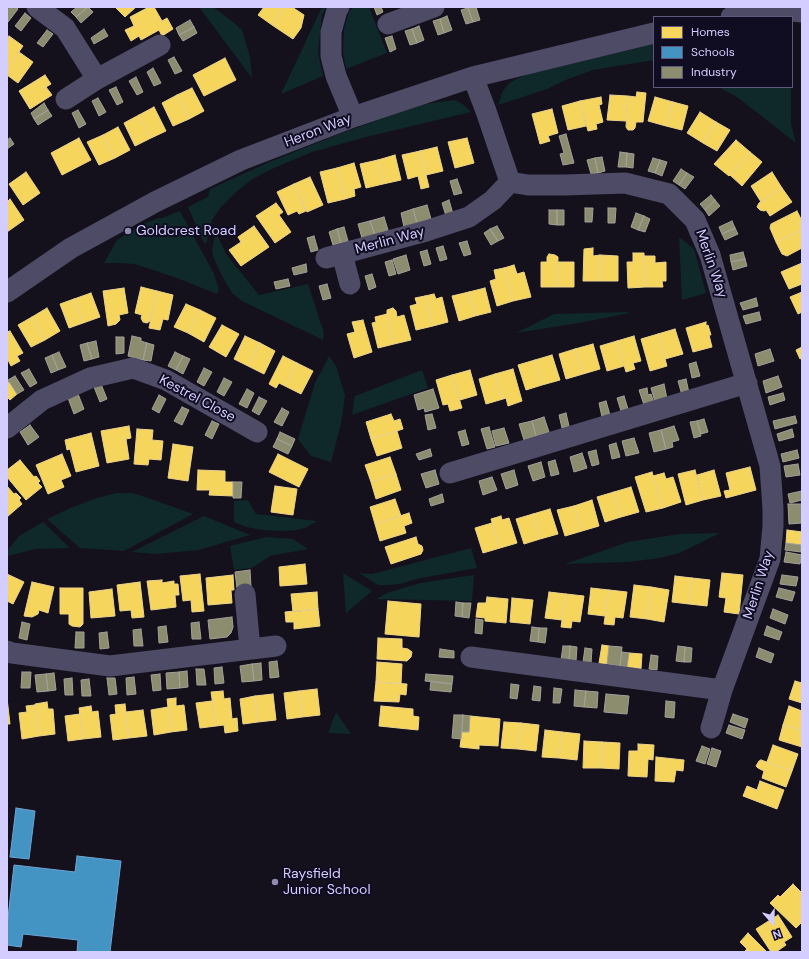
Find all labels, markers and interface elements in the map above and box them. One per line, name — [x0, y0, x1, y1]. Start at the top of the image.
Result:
legend — [653, 16, 793, 88]
text: Homes — [691, 24, 730, 40]
text: Schools — [691, 44, 735, 60]
text: Industry — [691, 64, 737, 80]
street label: Heron Way — [282, 111, 354, 151]
place label: Goldcrest Road — [136, 223, 236, 239]
street label: Merlin Way — [353, 224, 427, 258]
marker: Goldcrest Road — [123, 226, 133, 236]
street label: Merlin Way — [691, 228, 731, 300]
street label: Kestrel Close — [156, 372, 238, 426]
street label: Merlin Way — [740, 549, 778, 621]
place label: Raysfield Junior School — [283, 866, 371, 898]
marker: Raysfield Junior School — [270, 877, 280, 887]
north arrow — [753, 903, 793, 943]
text: N — [771, 926, 783, 942]

